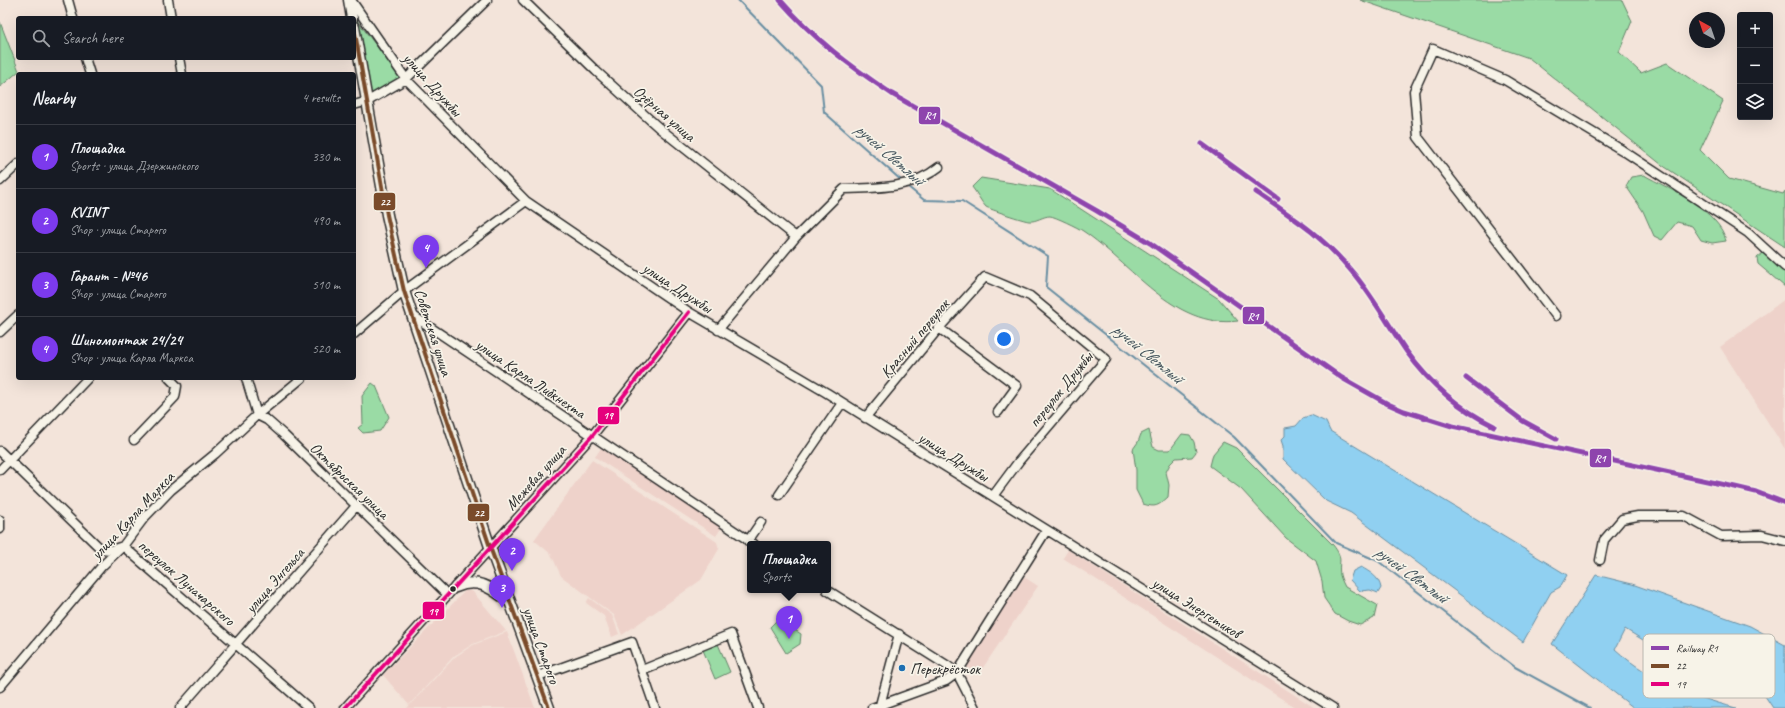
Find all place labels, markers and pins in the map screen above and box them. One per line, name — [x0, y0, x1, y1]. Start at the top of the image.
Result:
pin: 4 — [413, 235, 439, 268]
pin: 2 — [499, 538, 525, 571]
pin: 3 — [489, 575, 515, 608]
unlabelled marker — [448, 584, 458, 594]
pin: 1 — [776, 606, 802, 639]
place label: Перекрёсток — [910, 659, 981, 679]
marker: Перекрёсток — [897, 663, 907, 673]

